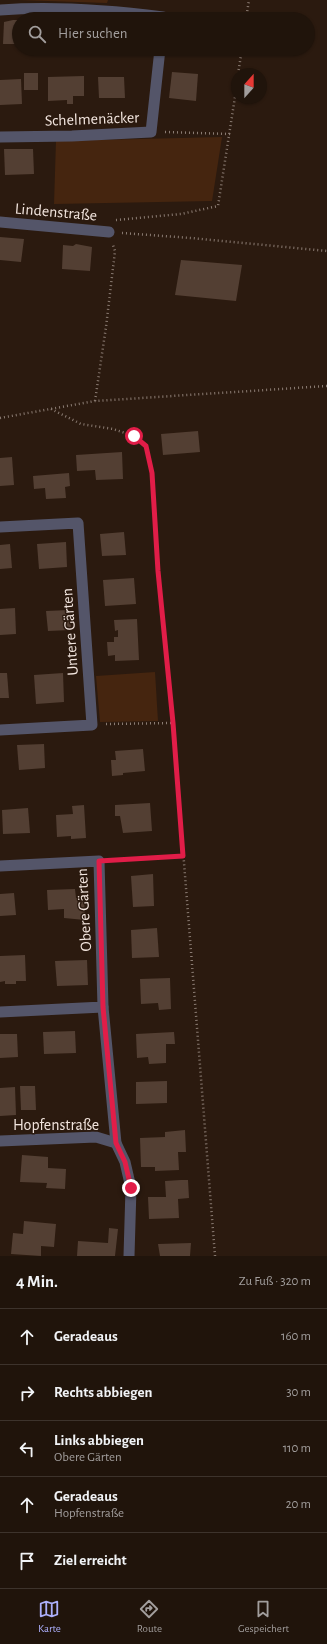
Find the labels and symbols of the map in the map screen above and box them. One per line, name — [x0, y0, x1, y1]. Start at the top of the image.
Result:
north arrow — [231, 68, 267, 104]
street label: Schelmenäcker — [44, 109, 140, 129]
street label: Lindenstraße — [14, 200, 98, 224]
route start — [125, 427, 143, 445]
street label: Untere Gärten — [59, 588, 81, 676]
street label: Obere Gärten — [74, 868, 94, 952]
street label: Hopfenstraße — [13, 1117, 99, 1133]
route end — [122, 1179, 140, 1197]

